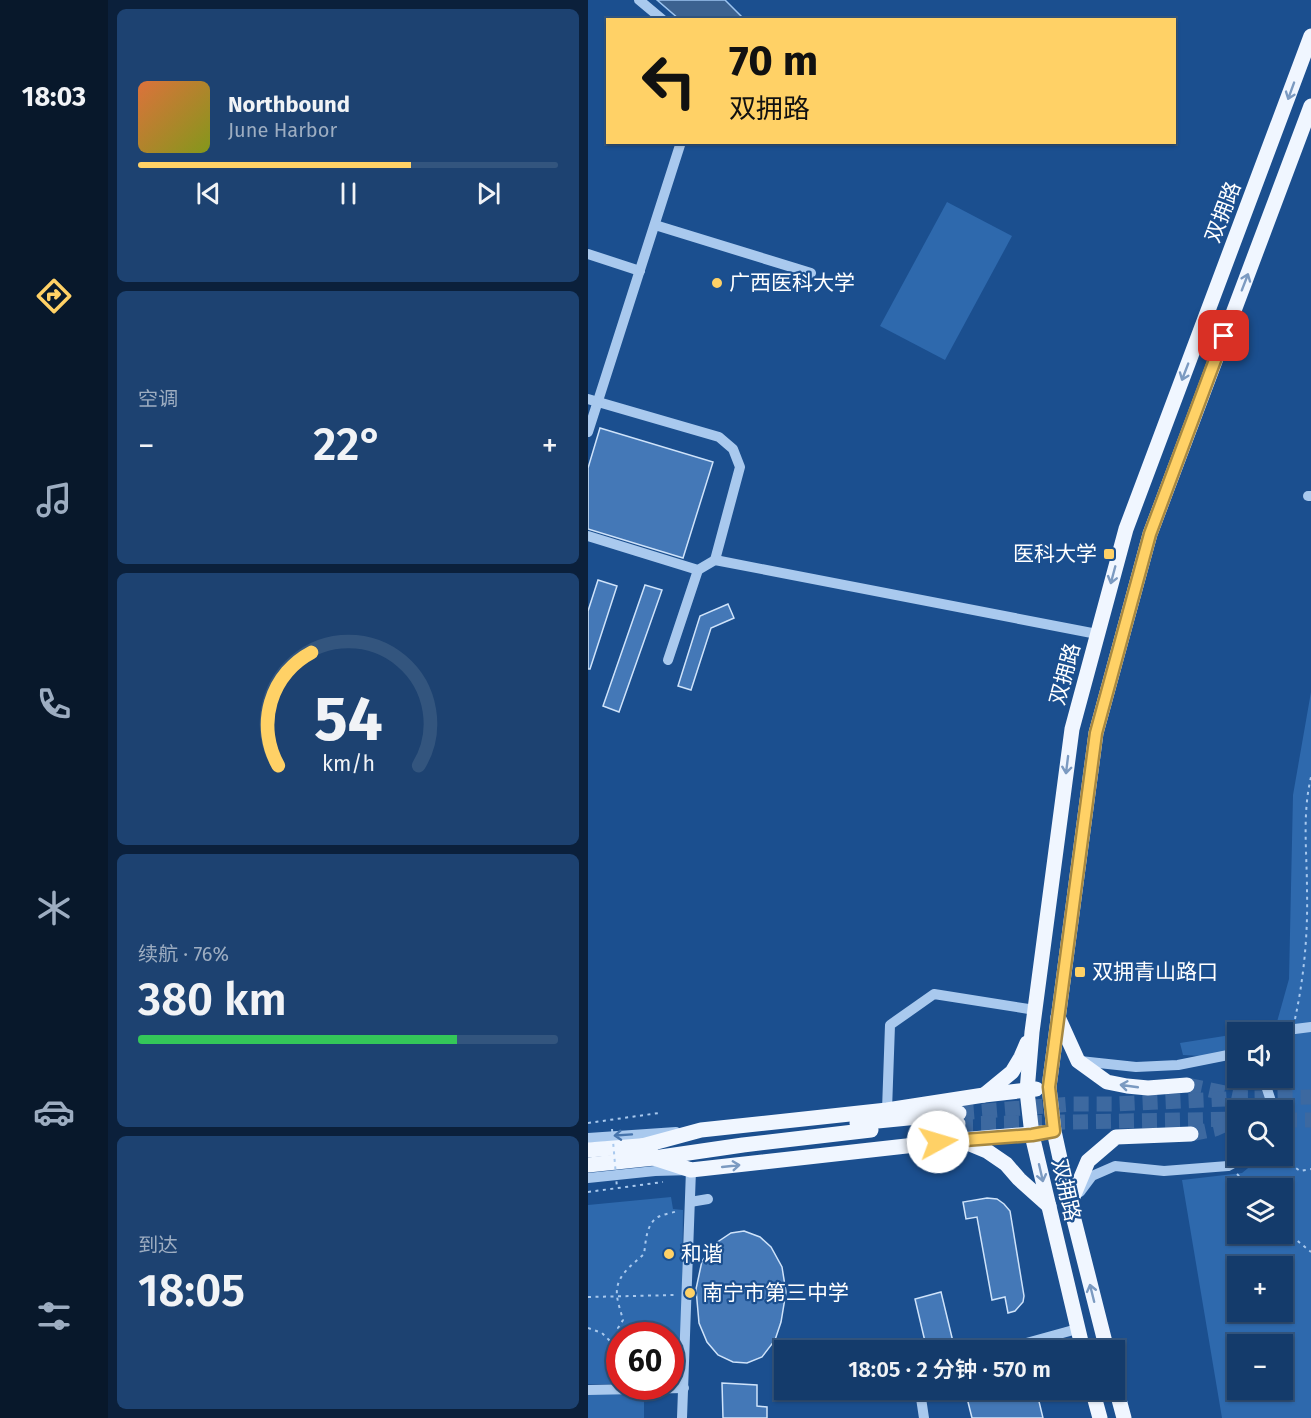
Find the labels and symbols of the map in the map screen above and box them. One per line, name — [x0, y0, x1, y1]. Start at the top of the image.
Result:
one-way arrow — [1284, 81, 1295, 100]
street label: 双拥路 — [1200, 178, 1246, 246]
place label: 广西医科大学 — [729, 270, 855, 296]
one-way arrow — [1240, 273, 1251, 291]
marker: 广西医科大学 — [710, 276, 724, 290]
pin — [1198, 310, 1249, 361]
one-way arrow — [1179, 362, 1190, 381]
place label: 医科大学 — [1013, 541, 1097, 567]
marker: 医科大学 — [1102, 547, 1116, 561]
one-way arrow — [1107, 566, 1118, 585]
street label: 双拥路 — [1044, 640, 1086, 708]
one-way arrow — [1062, 754, 1073, 774]
place label: 双拥青山路口 — [1092, 959, 1218, 985]
marker: 双拥青山路口 — [1073, 965, 1087, 979]
one-way arrow — [1119, 1080, 1139, 1091]
position arrow — [906, 1110, 970, 1174]
one-way arrow — [614, 1130, 634, 1141]
street label: 双拥路 — [1046, 1156, 1086, 1224]
one-way arrow — [721, 1160, 741, 1171]
one-way arrow — [1036, 1163, 1047, 1182]
place label: 和谐 — [681, 1241, 723, 1267]
marker: 和谐 — [662, 1247, 676, 1261]
place label: 南宁市第三中学 — [702, 1280, 849, 1306]
one-way arrow — [1086, 1284, 1098, 1303]
marker: 南宁市第三中学 — [683, 1286, 697, 1300]
speed limit sign: 60 — [606, 1322, 684, 1400]

